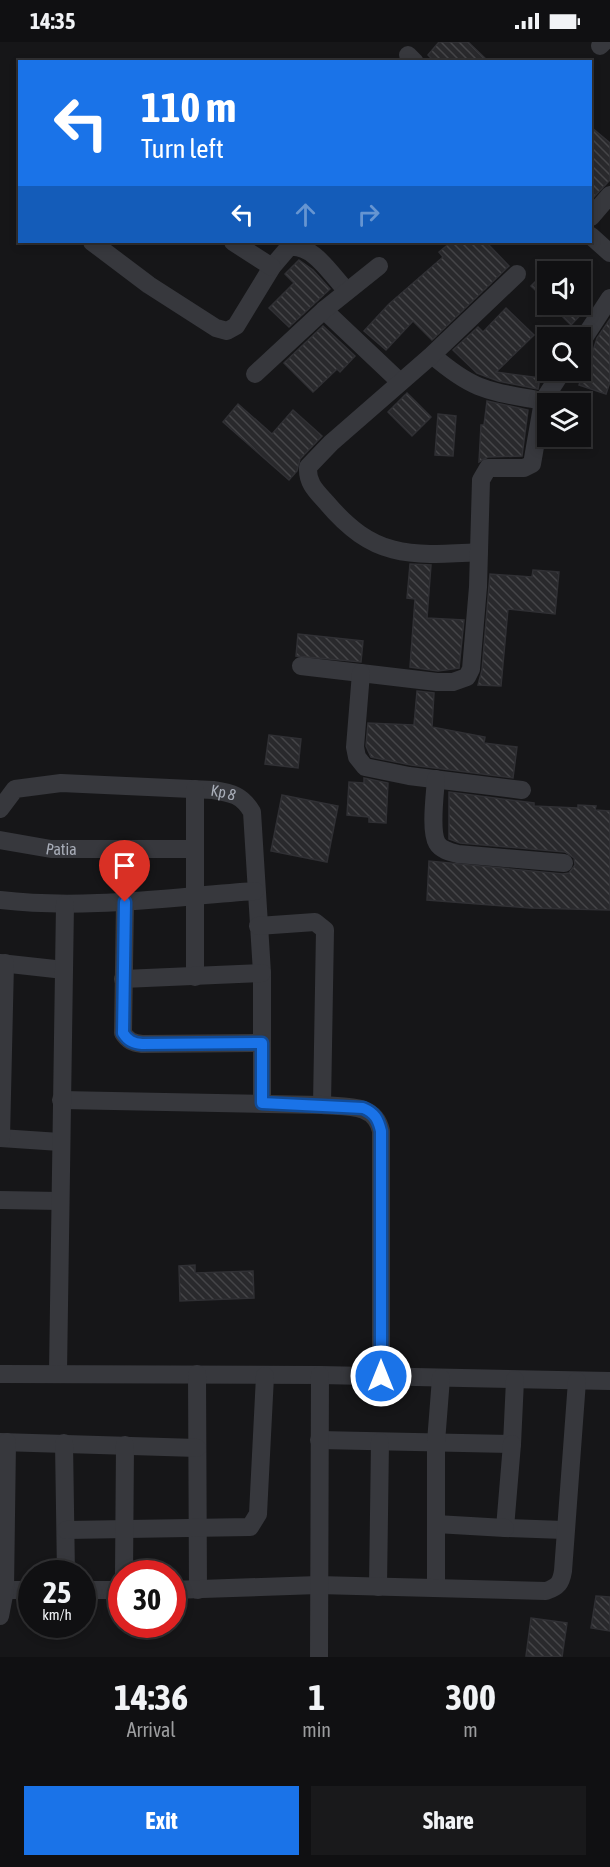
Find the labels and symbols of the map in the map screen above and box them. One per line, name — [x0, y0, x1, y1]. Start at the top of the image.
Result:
street label: Kp 8 — [210, 781, 239, 804]
street label: Patia — [44, 839, 77, 858]
pin — [99, 840, 150, 902]
position arrow — [349, 1344, 413, 1408]
speed limit sign: 30 — [108, 1560, 186, 1638]

